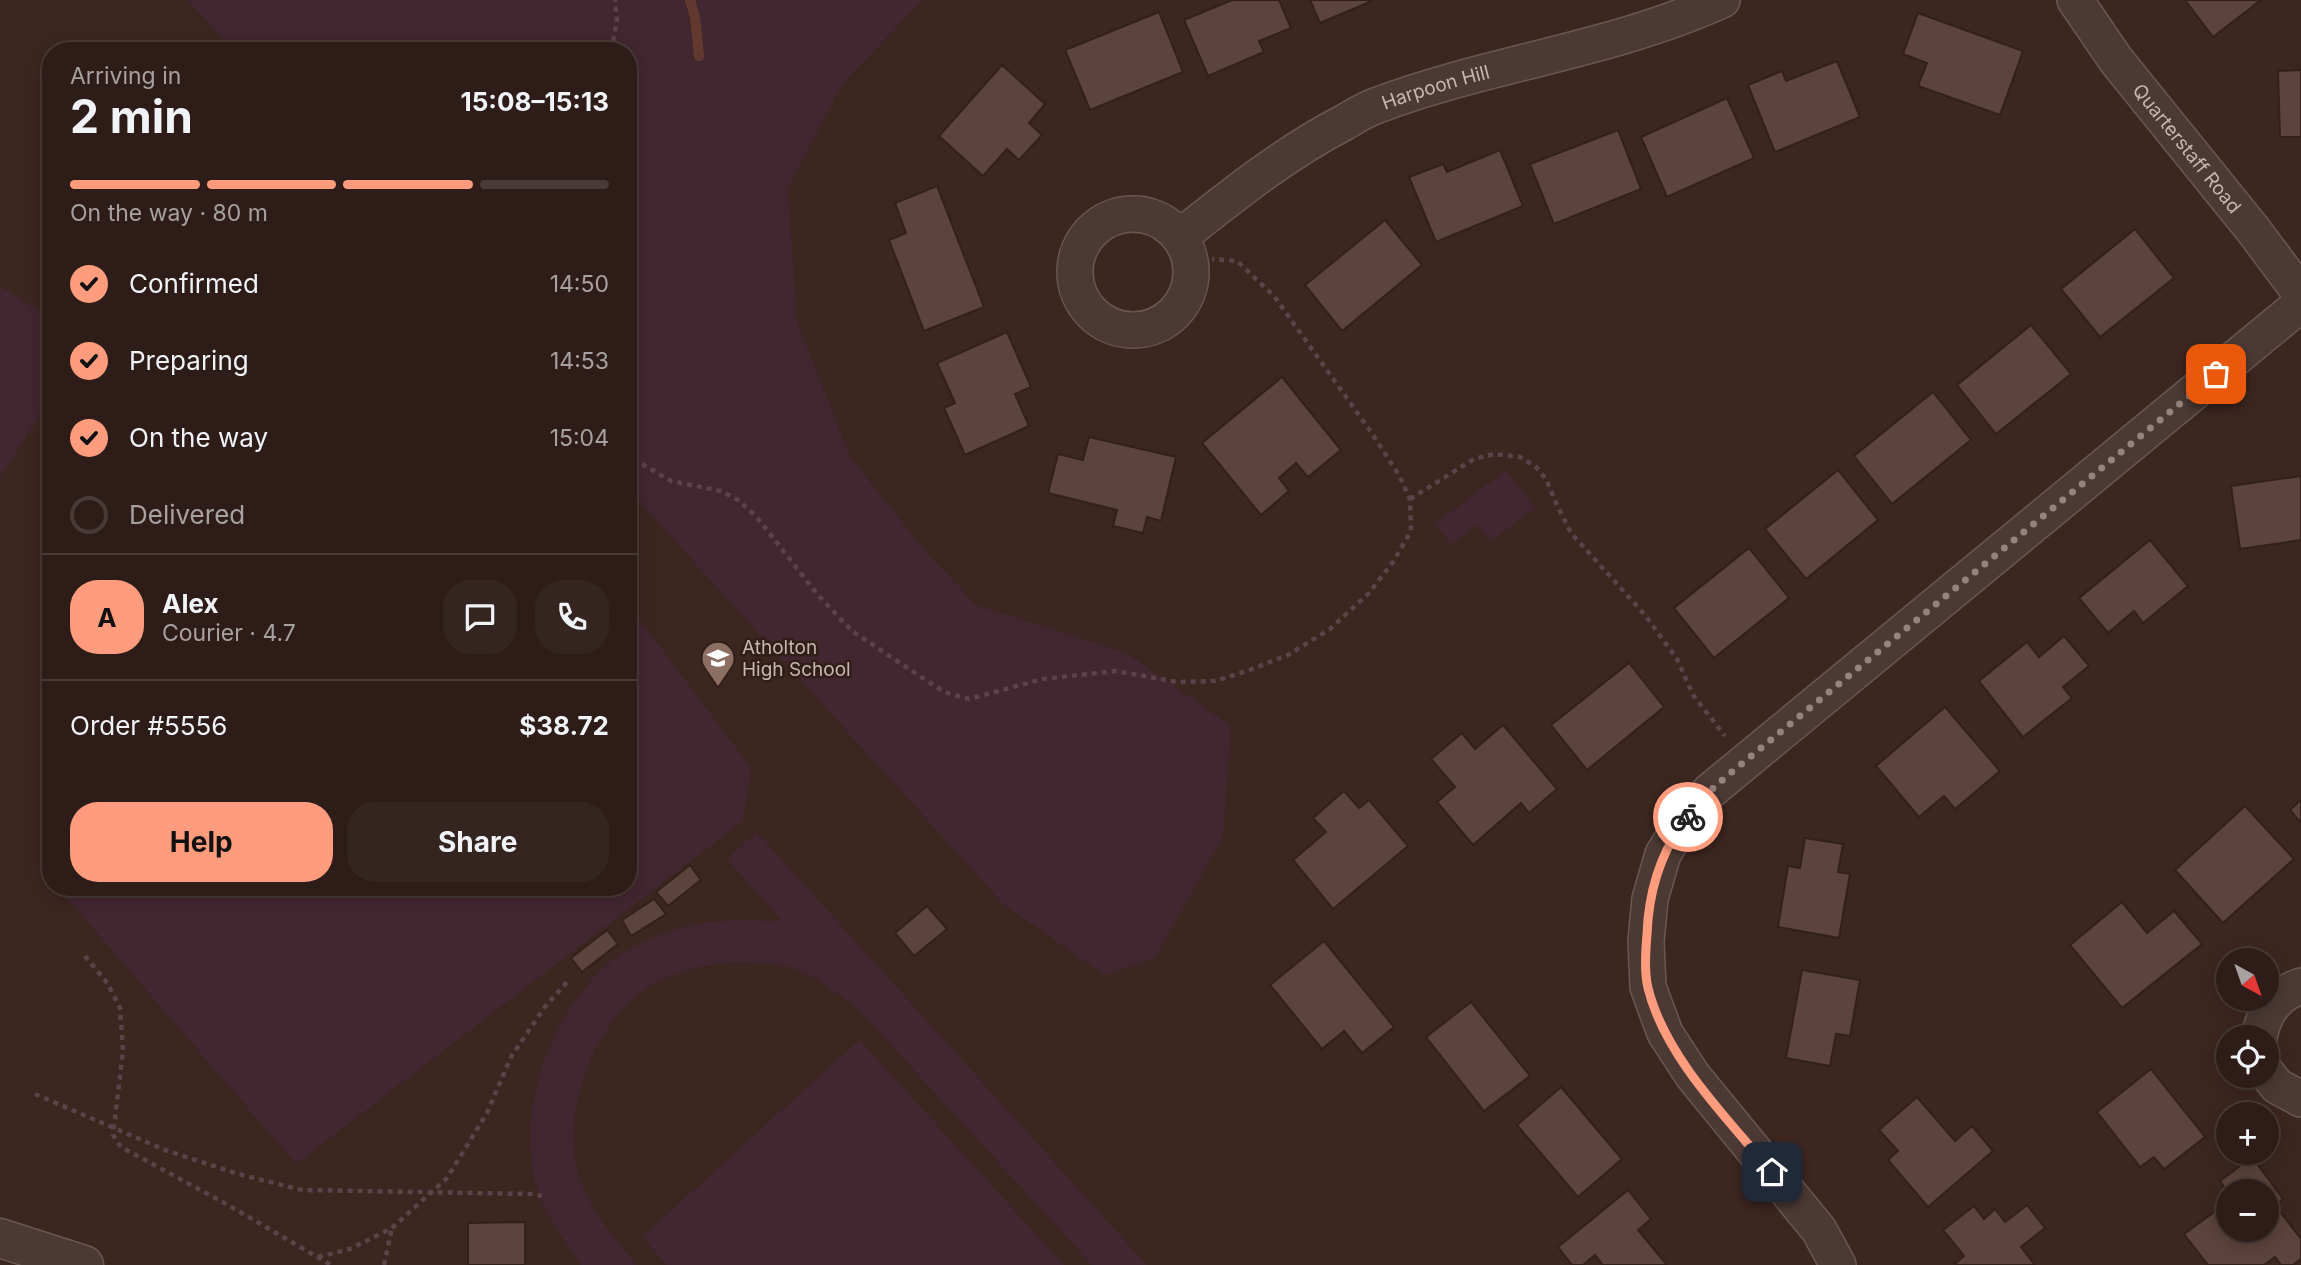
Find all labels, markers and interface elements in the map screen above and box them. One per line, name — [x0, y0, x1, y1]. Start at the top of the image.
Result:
street label: Harpoon Hill — [1379, 60, 1492, 114]
text: Arriving in — [70, 62, 181, 90]
street label: Quarterstaff Road — [2128, 79, 2246, 218]
text: 15:08–15:13 — [461, 86, 609, 117]
text: 2 min — [70, 88, 193, 144]
text: On the way · 80 m — [70, 199, 268, 227]
icon: check — [70, 265, 108, 303]
text: Confirmed — [129, 268, 259, 299]
text: 14:50 — [550, 270, 609, 298]
icon: check — [70, 342, 108, 380]
pin — [2186, 344, 2246, 404]
text: Preparing — [129, 345, 249, 376]
text: 14:53 — [550, 347, 609, 375]
icon: bag — [2197, 355, 2235, 393]
icon: check — [70, 419, 108, 457]
text: On the way — [129, 422, 268, 453]
text: 15:04 — [550, 424, 609, 452]
text: Delivered — [129, 499, 245, 530]
button: chat — [443, 580, 517, 654]
button: phone — [535, 580, 609, 654]
text: Alex — [162, 588, 219, 619]
text: A — [97, 602, 117, 633]
text: Courier · 4.7 — [162, 619, 296, 647]
place label: Atholton High School — [742, 636, 851, 681]
school or university icon: Atholton High School — [699, 639, 737, 688]
text: Order #5556 — [70, 710, 227, 741]
text: $38.72 — [519, 710, 609, 741]
courier — [1653, 782, 1723, 852]
icon: bike — [1669, 798, 1707, 836]
button: Help — [70, 802, 333, 882]
button: Share — [347, 802, 609, 882]
north arrow — [2216, 948, 2278, 1012]
map controls — [2216, 948, 2279, 1242]
button: locate — [2216, 1025, 2279, 1088]
button: + — [2216, 1102, 2279, 1165]
pin — [1742, 1142, 1802, 1202]
icon: home — [1753, 1153, 1791, 1191]
button: − — [2216, 1179, 2279, 1242]

